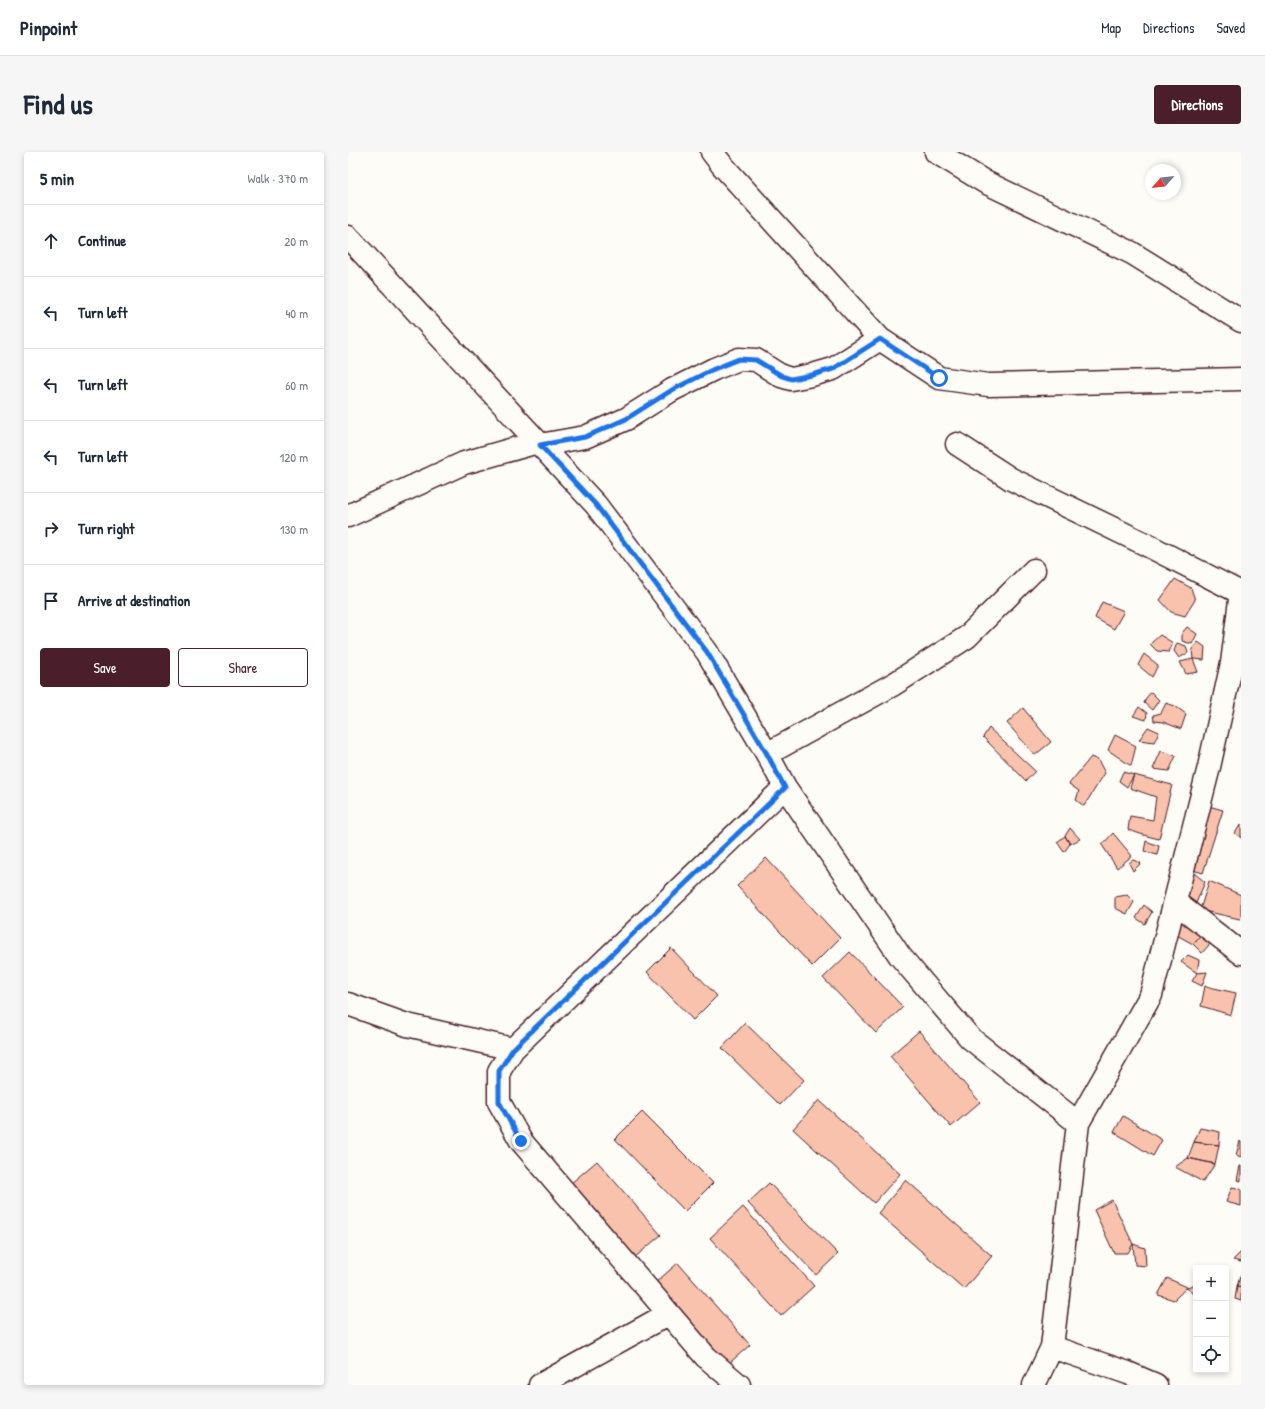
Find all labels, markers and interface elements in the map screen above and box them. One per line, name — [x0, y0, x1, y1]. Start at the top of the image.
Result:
text: Pinpoint — [20, 15, 77, 41]
text: Map — [1101, 18, 1121, 37]
text: Directions — [1143, 18, 1194, 37]
text: Saved — [1216, 18, 1245, 37]
text: Find us — [24, 85, 93, 123]
button: Directions — [1154, 85, 1241, 124]
north arrow — [1145, 164, 1181, 200]
text: 5 min — [40, 167, 74, 190]
text: Walk · 370 m — [248, 169, 308, 187]
icon: ahead — [40, 230, 62, 252]
text: Continue — [78, 230, 126, 251]
text: 20 m — [284, 232, 308, 250]
icon: left — [40, 302, 62, 324]
text: Turn left — [78, 302, 128, 323]
text: 40 m — [285, 304, 308, 322]
route start — [930, 369, 948, 387]
icon: left — [40, 374, 62, 396]
text: Turn left — [78, 374, 128, 395]
text: 60 m — [285, 376, 308, 394]
icon: left — [40, 446, 62, 468]
text: Turn left — [78, 446, 128, 467]
text: 120 m — [280, 448, 308, 466]
icon: right — [40, 518, 62, 540]
text: Turn right — [78, 518, 134, 539]
text: 130 m — [280, 520, 308, 538]
icon: arrive — [40, 590, 62, 612]
text: Arrive at destination — [78, 590, 190, 611]
button: Save — [40, 648, 170, 687]
button: Share — [178, 648, 308, 687]
route end — [512, 1132, 530, 1150]
map controls — [1193, 1265, 1229, 1373]
button: + — [1193, 1265, 1229, 1301]
button: − — [1193, 1301, 1229, 1337]
button: locate — [1193, 1337, 1229, 1373]

